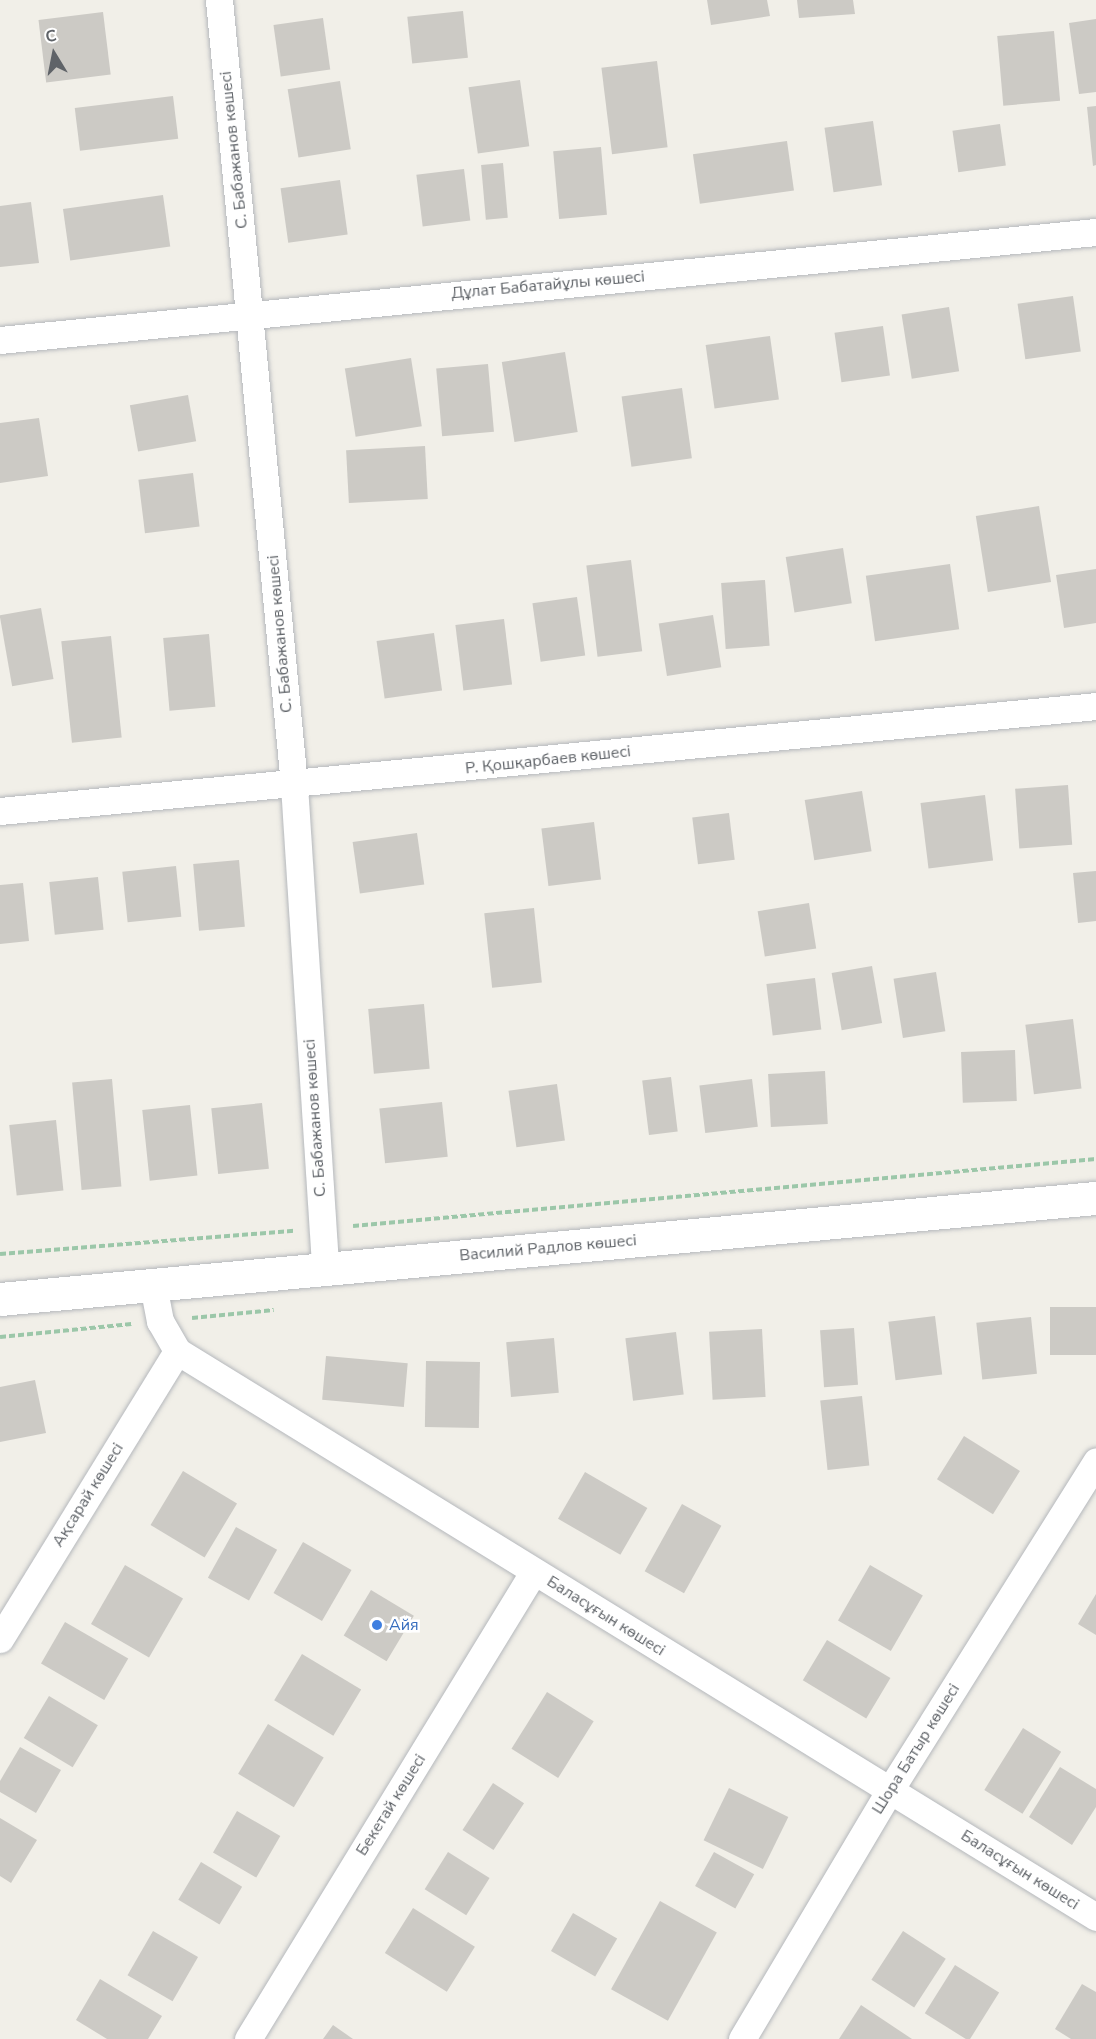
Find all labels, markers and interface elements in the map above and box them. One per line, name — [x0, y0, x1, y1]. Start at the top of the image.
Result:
north arrow — [24, 24, 84, 84]
text: С — [44, 24, 58, 48]
street label: С. Бабажанов көшесі — [216, 70, 252, 230]
street label: Дұлат Бабатайұлы көшесі — [451, 267, 645, 303]
street label: С. Бабажанов көшесі — [264, 554, 296, 714]
street label: Р. Қошқарбаев көшесі — [464, 742, 632, 778]
street label: С. Бабажанов көшесі — [300, 1038, 330, 1198]
street label: Василий Радлов көшесі — [459, 1231, 637, 1265]
street label: Ақсарай көшесі — [48, 1440, 128, 1550]
street label: Баласұғын көшесі — [543, 1572, 669, 1660]
place label: Айя — [389, 1615, 419, 1635]
marker: Айя — [370, 1618, 384, 1632]
street label: Шора Батыр көшесі — [868, 1680, 964, 1818]
street label: Бекетай көшесі — [352, 1751, 430, 1859]
street label: Баласұғын көшесі — [957, 1826, 1083, 1914]

